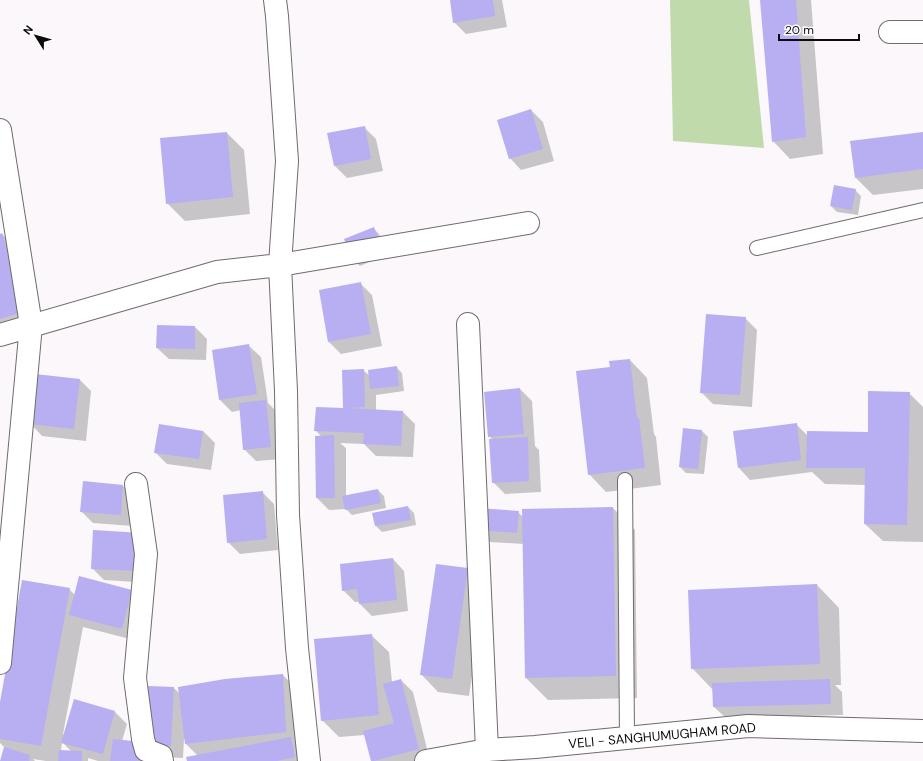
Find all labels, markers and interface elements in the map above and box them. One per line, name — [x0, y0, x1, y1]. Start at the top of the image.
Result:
north arrow — [16, 16, 56, 56]
scale bar — [779, 16, 859, 42]
text: 20 m — [785, 22, 814, 38]
text: N — [20, 23, 36, 37]
street label: VELI - SANGHUMUGHAM ROAD — [568, 719, 757, 752]

